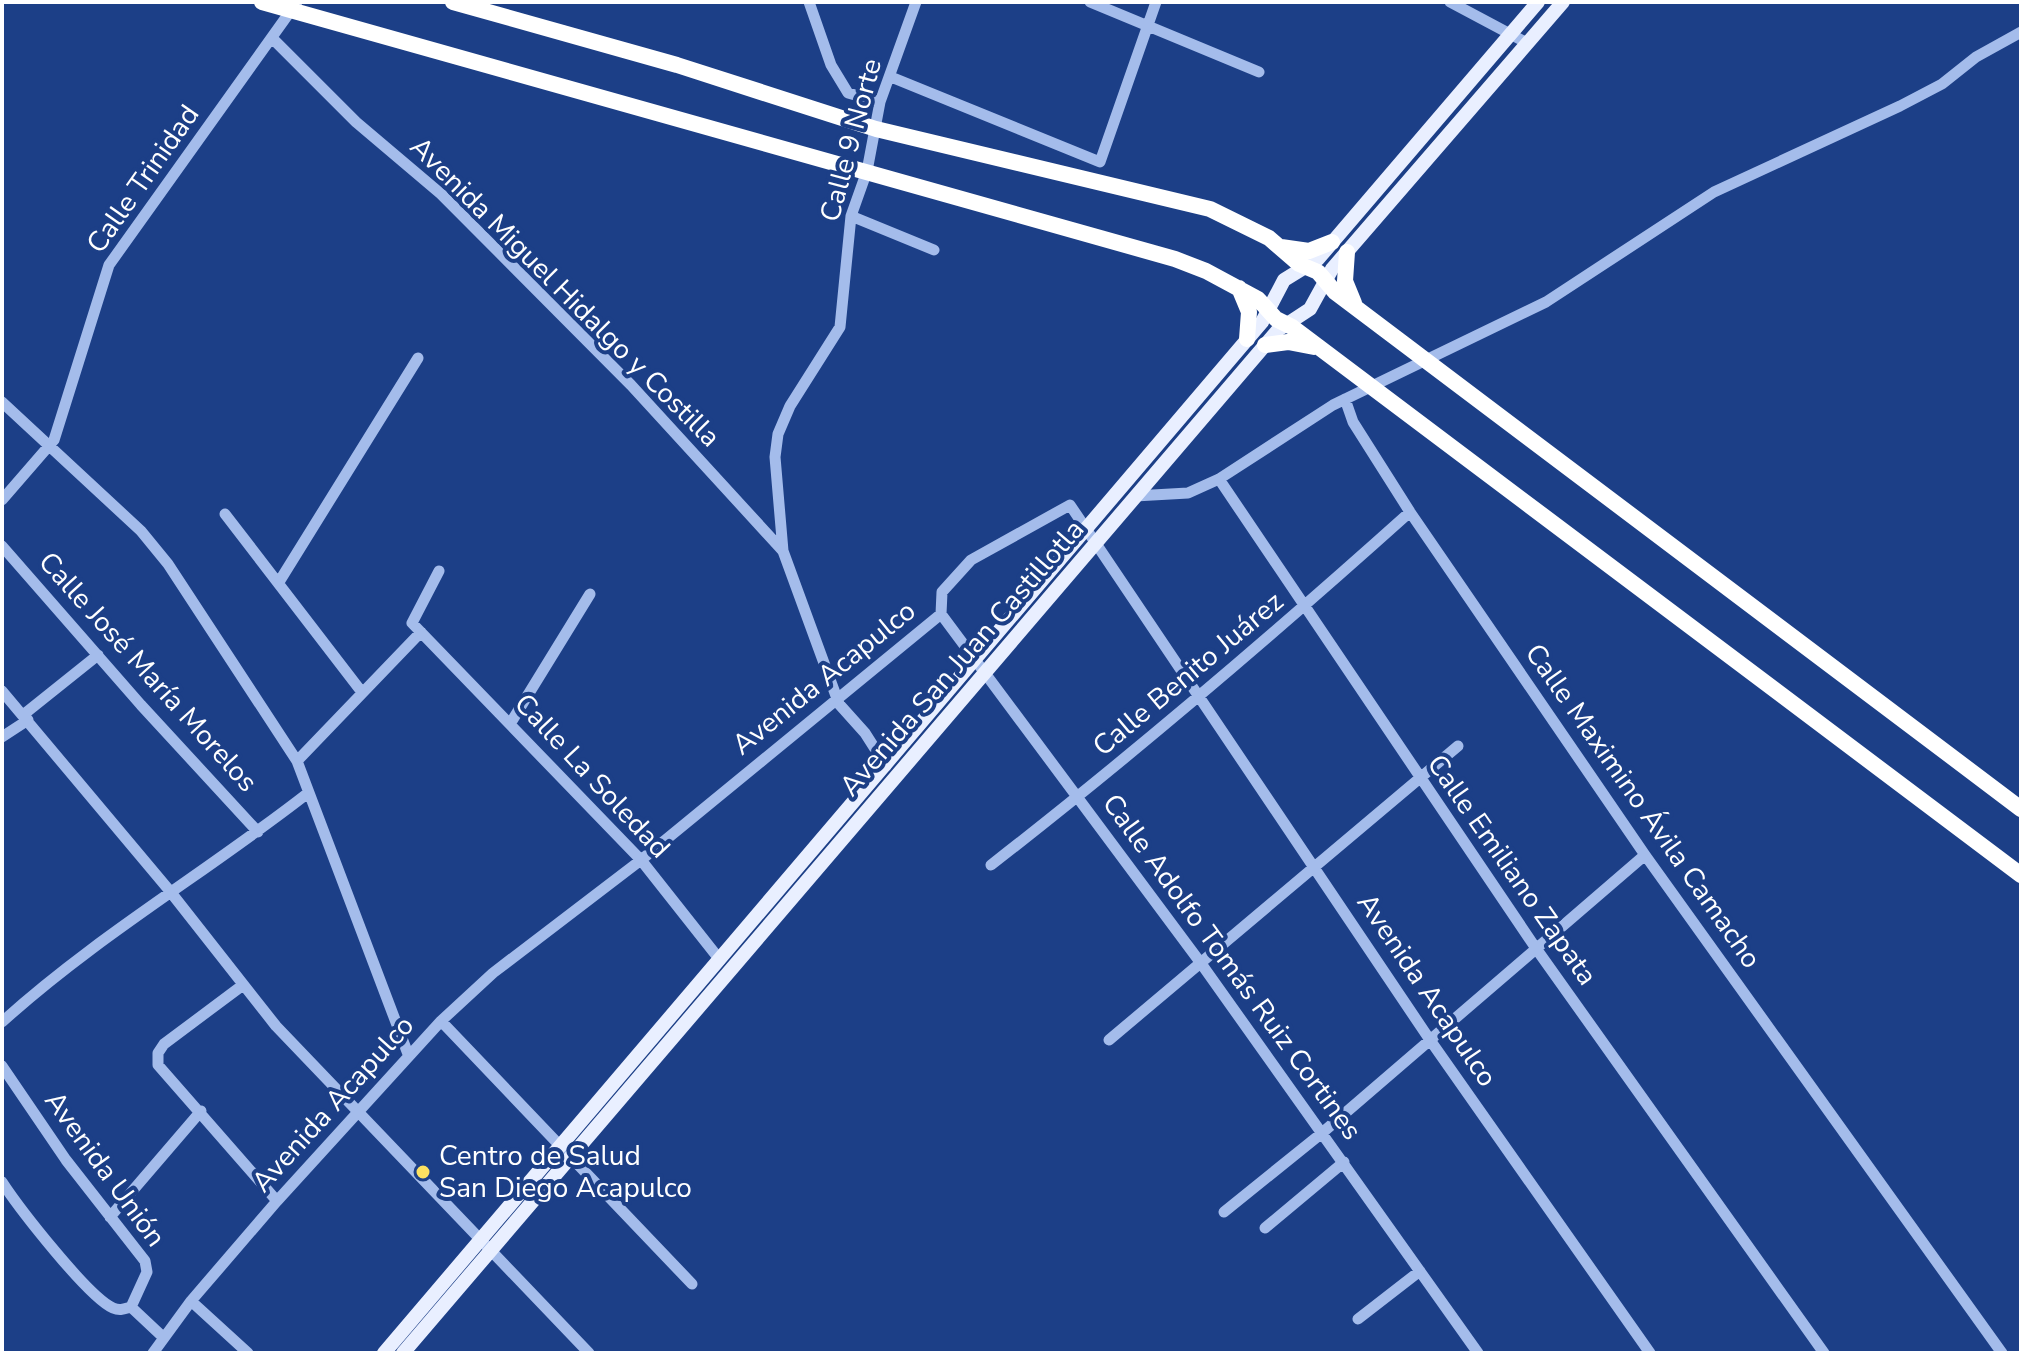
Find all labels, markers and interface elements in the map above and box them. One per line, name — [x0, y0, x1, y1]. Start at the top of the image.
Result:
street label: Calle 9 Norte — [811, 54, 891, 226]
street label: Calle Trinidad — [78, 97, 208, 261]
street label: Avenida Miguel Hidalgo y Costilla — [401, 128, 729, 456]
street label: Avenida San Juan Castillotla — [831, 512, 1093, 804]
street label: Calle José María Morelos — [30, 544, 266, 800]
street label: Calle Benito Juárez — [1085, 583, 1291, 765]
street label: Avenida Acapulco — [724, 592, 924, 764]
street label: Calle Maximino Ávila Camacho — [1516, 636, 1770, 976]
street label: Calle La Soledad — [506, 685, 678, 867]
street label: Calle Emiliano Zapata — [1418, 747, 1606, 993]
street label: Calle Adolfo Tomás Ruiz Cortines — [1093, 786, 1371, 1148]
street label: Avenida Acapulco — [1348, 886, 1506, 1094]
street label: Avenida Acapulco — [243, 1007, 423, 1201]
street label: Avenida Unión — [36, 1083, 174, 1255]
place label: Centro de Salud San Diego Acapulco — [439, 1137, 692, 1207]
marker: Centro de Salud San Diego Acapulco — [414, 1163, 432, 1181]

